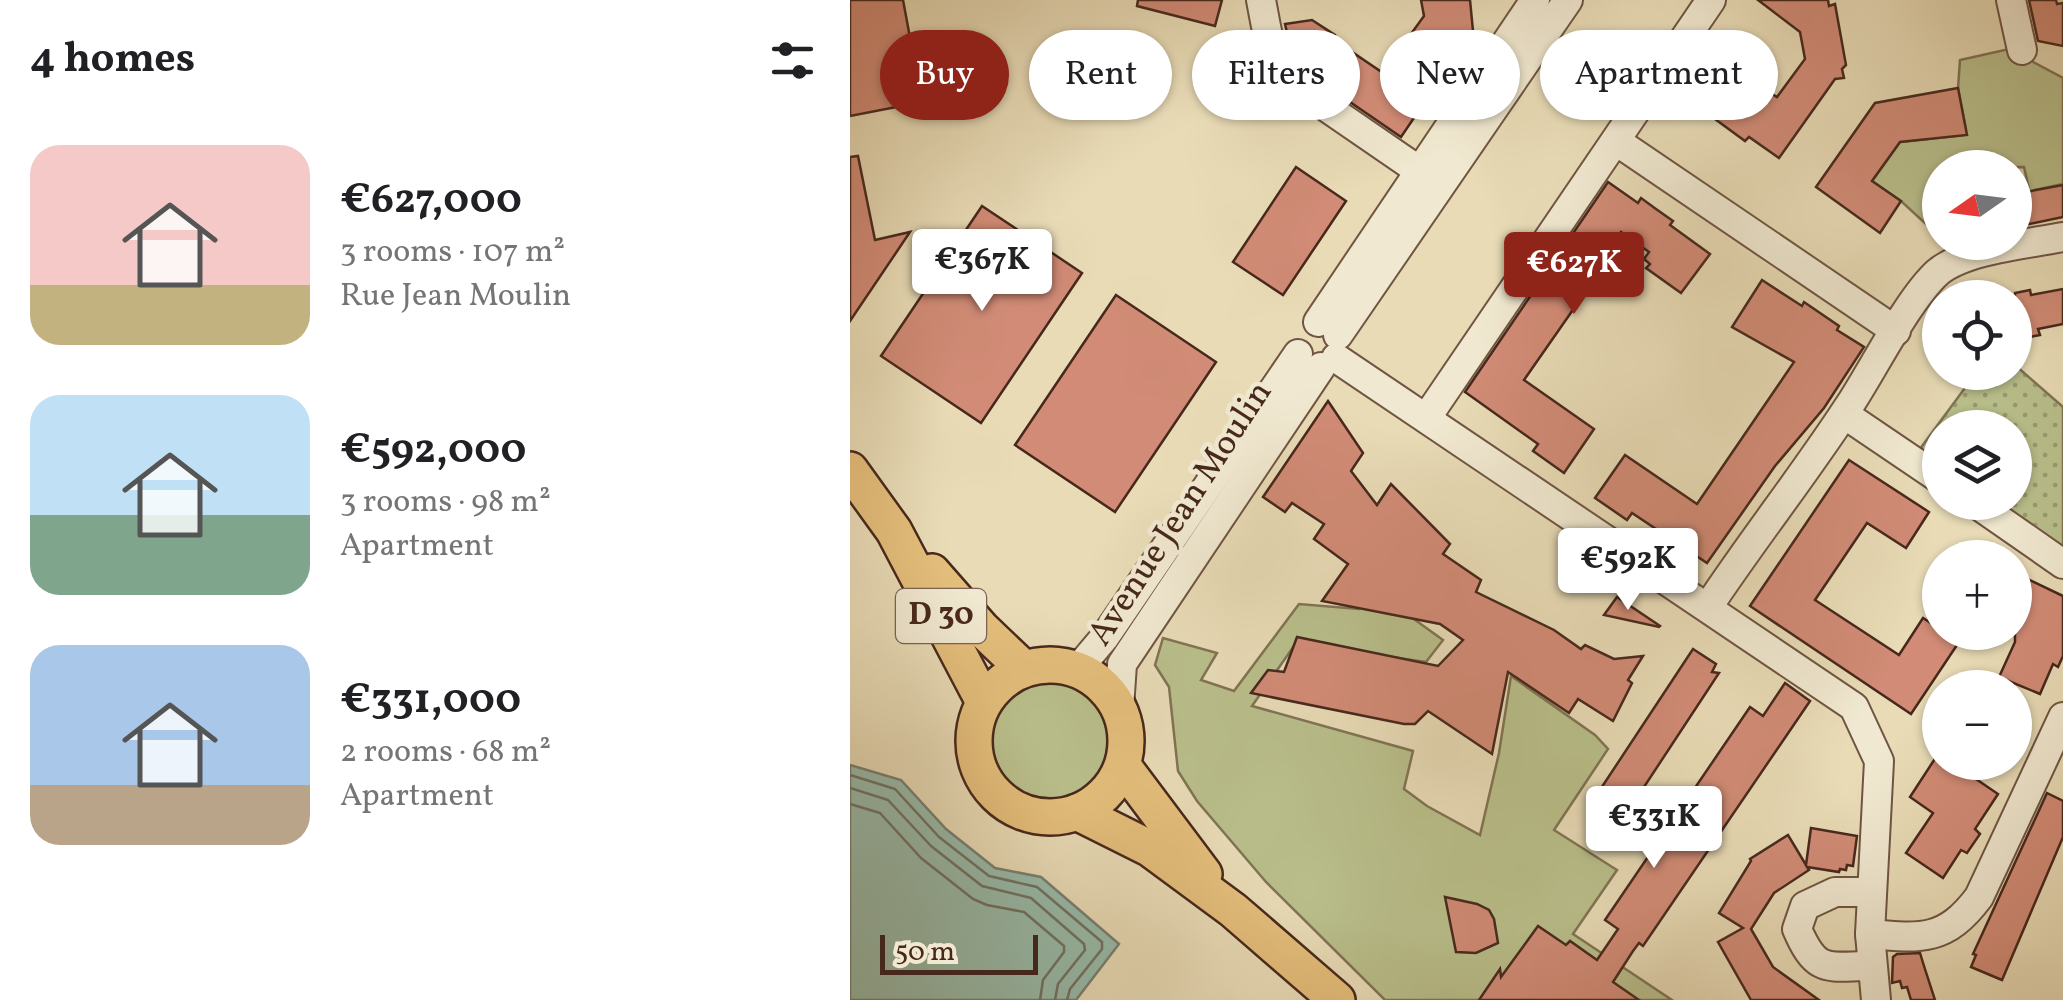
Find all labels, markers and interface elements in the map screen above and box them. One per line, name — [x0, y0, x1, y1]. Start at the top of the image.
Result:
chip: Buy — [880, 30, 1009, 120]
chip: Rent — [1029, 30, 1172, 120]
chip: Filters — [1192, 30, 1360, 120]
chip: New — [1380, 30, 1520, 120]
chip: Apartment — [1540, 30, 1778, 120]
text: 4 homes — [30, 31, 195, 90]
icon: filters — [765, 33, 820, 88]
north arrow — [1922, 150, 2032, 260]
map controls — [1922, 150, 2032, 780]
text: €627,000 — [340, 172, 522, 231]
icon: home — [110, 185, 230, 305]
pin: €367K — [912, 229, 1052, 314]
text: 3 rooms · 107 m² — [340, 231, 565, 275]
pin: €627K — [1504, 232, 1644, 317]
text: €367K — [934, 239, 1030, 283]
text: €627K — [1526, 242, 1622, 286]
text: Rue Jean Moulin — [340, 275, 571, 319]
button: locate — [1922, 280, 2032, 390]
street label: Avenue Jean Moulin — [1077, 372, 1285, 656]
button: layers — [1922, 410, 2032, 520]
text: €592,000 — [340, 422, 526, 481]
icon: home — [110, 435, 230, 555]
text: 3 rooms · 98 m² — [340, 481, 551, 525]
text: Apartment — [340, 525, 494, 569]
pin: €592K — [1558, 528, 1698, 613]
text: €592K — [1580, 538, 1676, 582]
button: + — [1922, 540, 2032, 650]
road number: D 30 — [896, 589, 986, 643]
button: − — [1922, 670, 2032, 780]
text: €331,000 — [340, 672, 521, 731]
icon: home — [110, 685, 230, 805]
text: 2 rooms · 68 m² — [340, 731, 551, 775]
text: Apartment — [340, 775, 494, 819]
pin: €331K — [1584, 786, 1724, 871]
text: €331K — [1608, 796, 1700, 840]
scale bar — [880, 930, 1038, 974]
text: 50 m — [895, 933, 955, 972]

